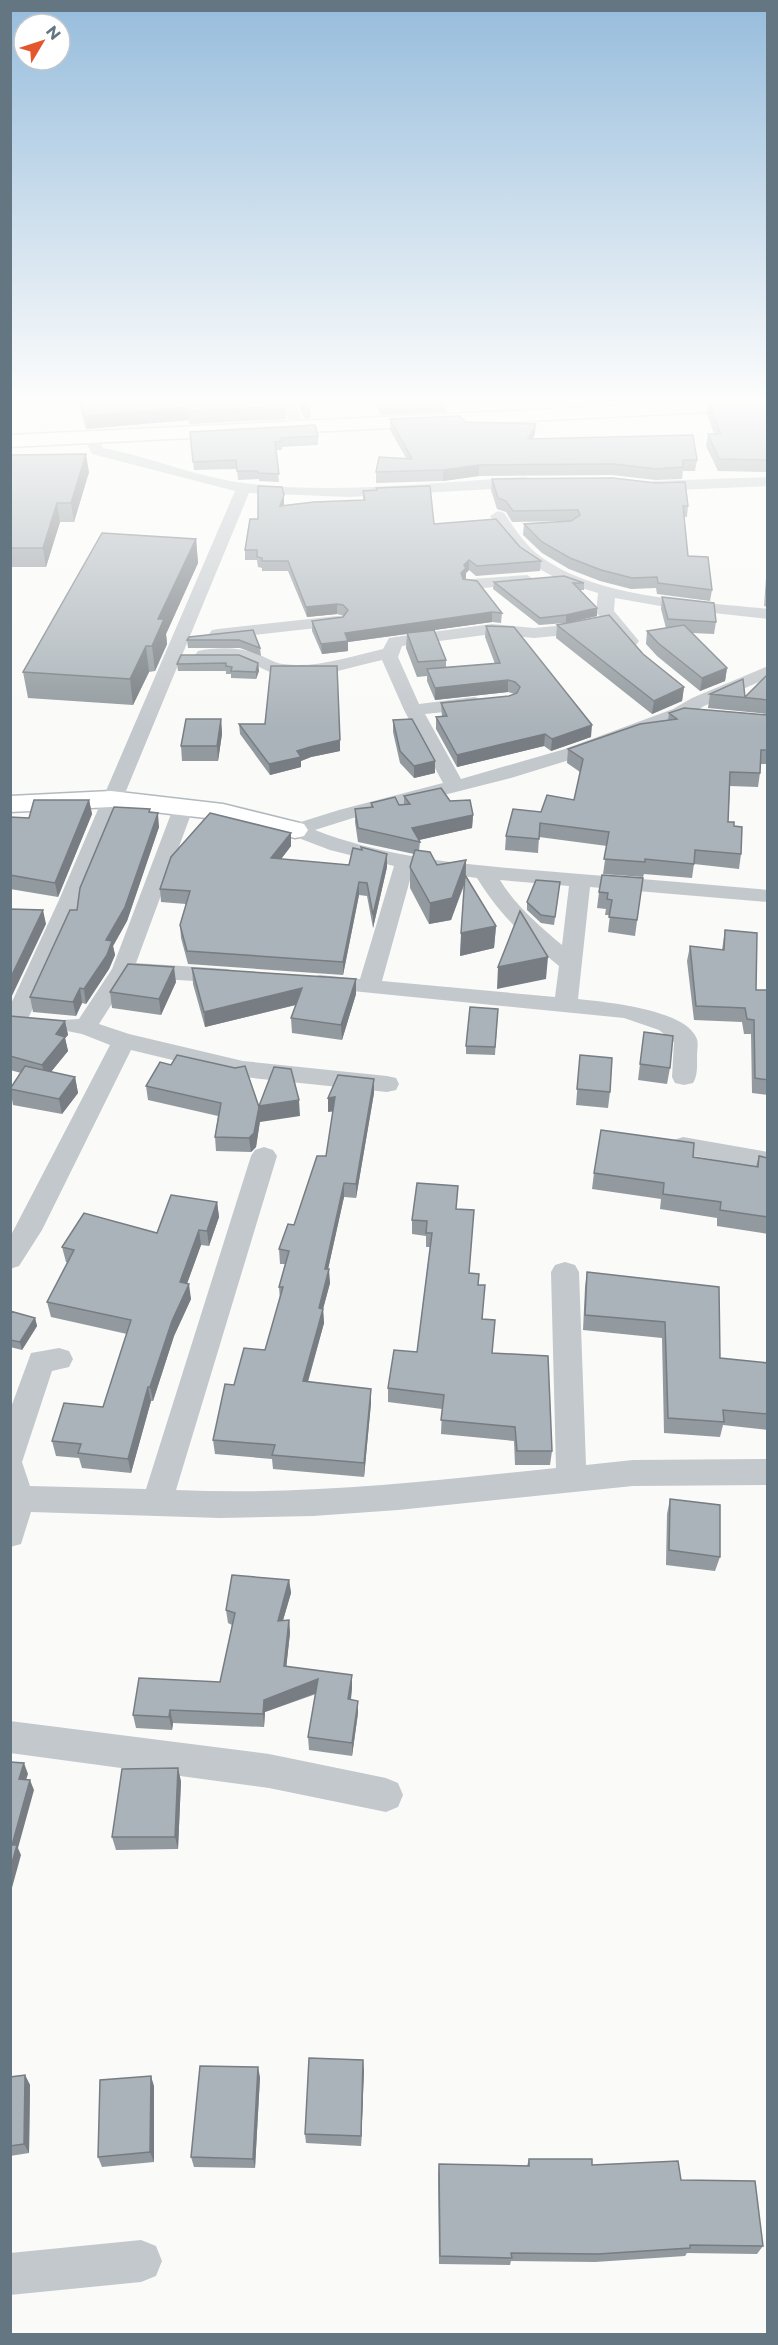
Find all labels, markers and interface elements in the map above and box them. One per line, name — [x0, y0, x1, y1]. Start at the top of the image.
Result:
north arrow — [12, 12, 72, 72]
text: N — [42, 22, 65, 44]

